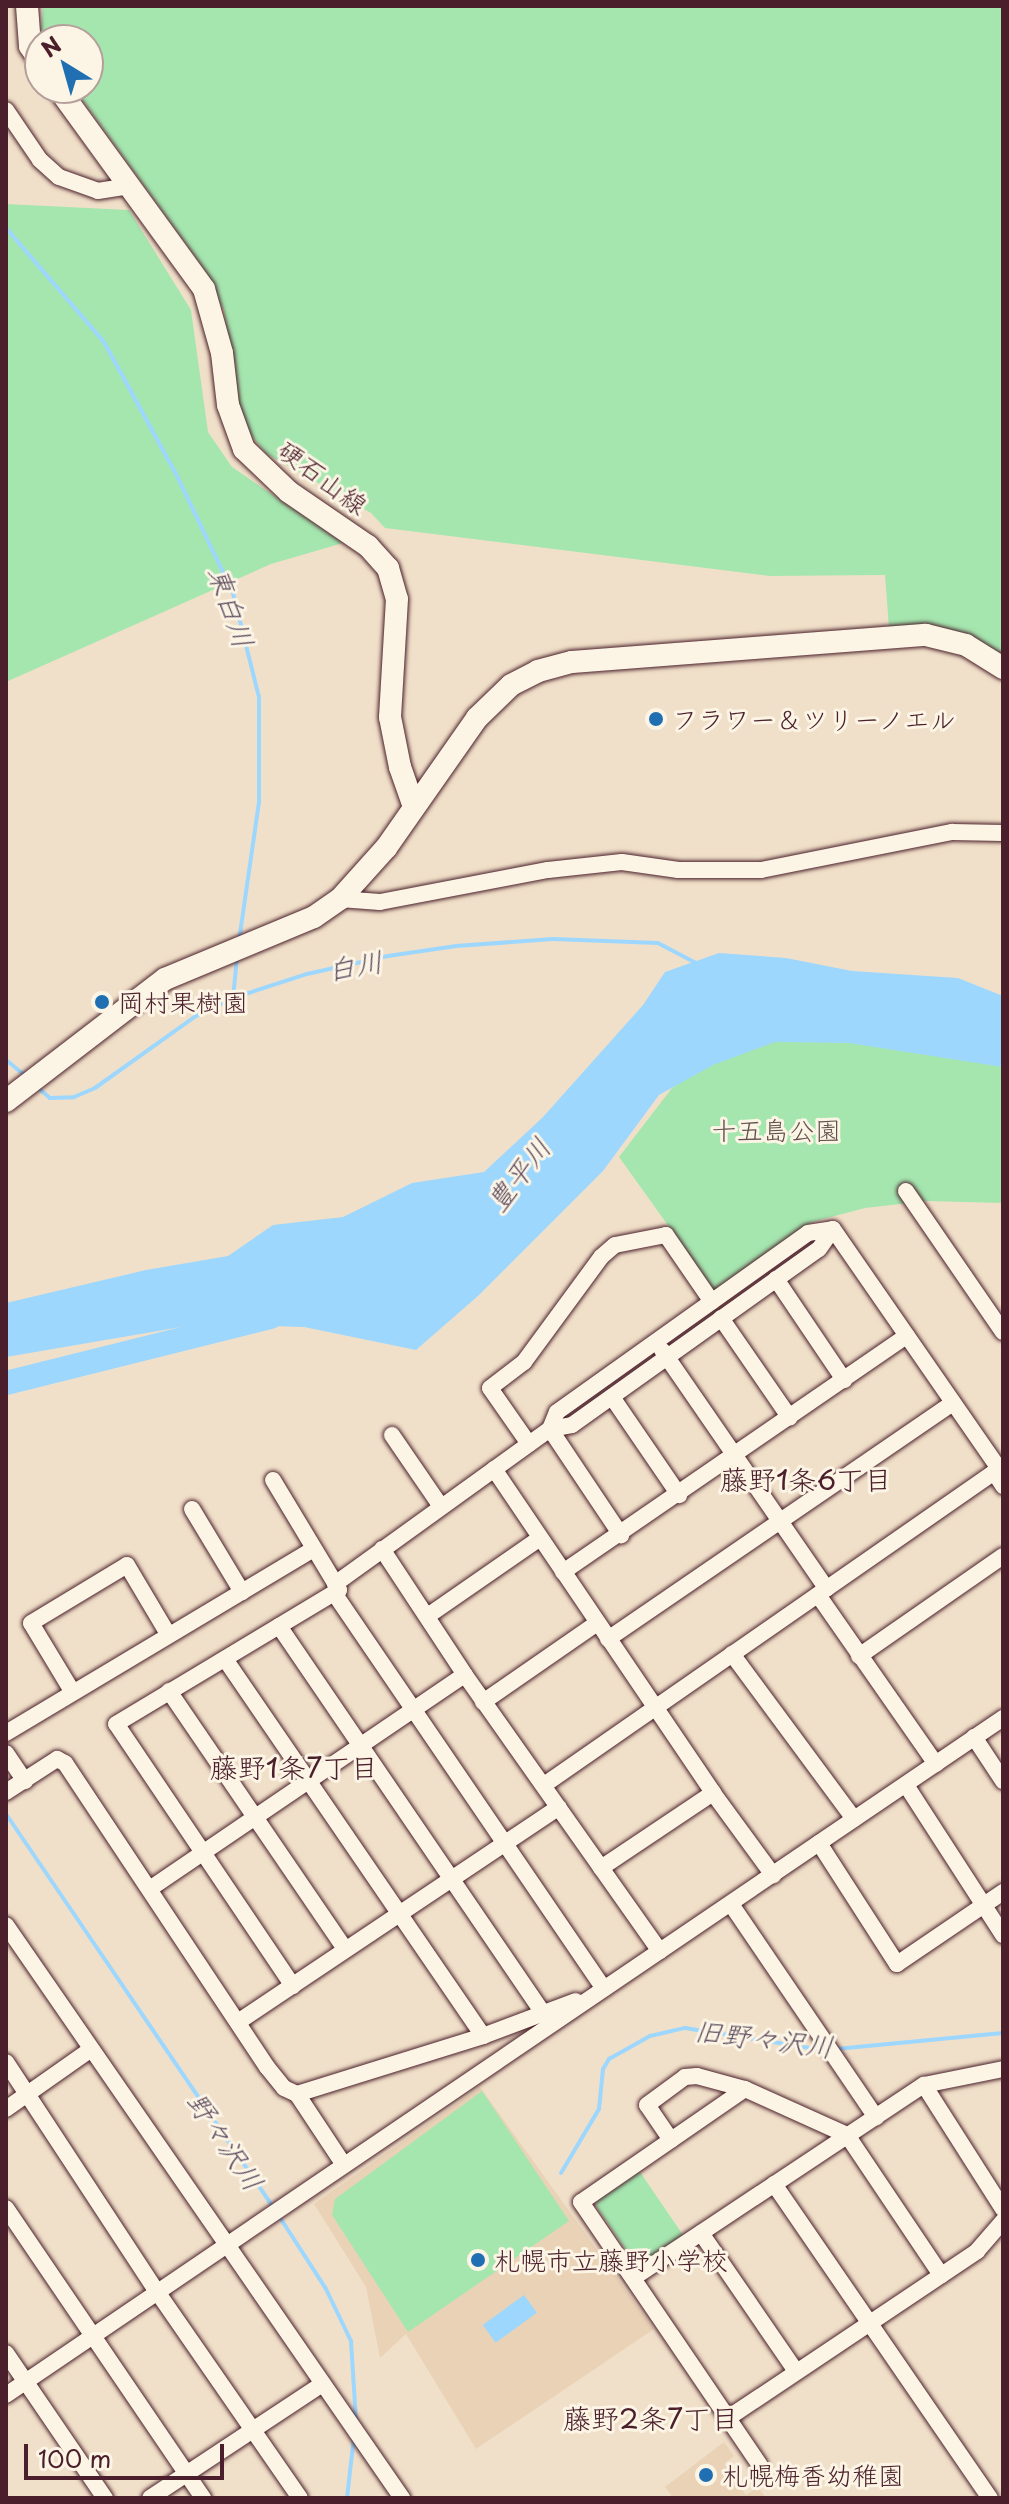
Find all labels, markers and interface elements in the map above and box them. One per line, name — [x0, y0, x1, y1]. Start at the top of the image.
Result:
north arrow — [24, 24, 104, 104]
text: N — [34, 28, 67, 64]
street label: 硬石山線 — [272, 433, 374, 521]
water label: 東白川 — [202, 562, 262, 652]
place label: フラワー＆ツリーノエル — [672, 703, 958, 735]
marker: フラワー＆ツリーノエル — [647, 710, 665, 728]
water label: 白川 — [325, 944, 385, 986]
place label: 岡村果樹園 — [118, 986, 248, 1018]
marker: 岡村果樹園 — [93, 993, 111, 1011]
park label: 十五島公園 — [711, 1114, 841, 1146]
water label: 豊平川 — [479, 1131, 557, 1217]
district label: 藤野1条6丁目 — [720, 1462, 892, 1496]
district label: 藤野1条7丁目 — [210, 1750, 378, 1784]
water label: 旧野々沢川 — [692, 2013, 836, 2063]
water label: 野々沢川 — [181, 2085, 271, 2197]
place label: 札幌市立藤野小学校 — [494, 2244, 728, 2276]
marker: 札幌市立藤野小学校 — [469, 2251, 487, 2269]
district label: 藤野2条7丁目 — [563, 2401, 739, 2435]
scale bar — [28, 2428, 228, 2478]
text: 100 m — [38, 2440, 111, 2476]
place label: 札幌梅香幼稚園 — [722, 2459, 904, 2491]
marker: 札幌梅香幼稚園 — [697, 2466, 715, 2484]

